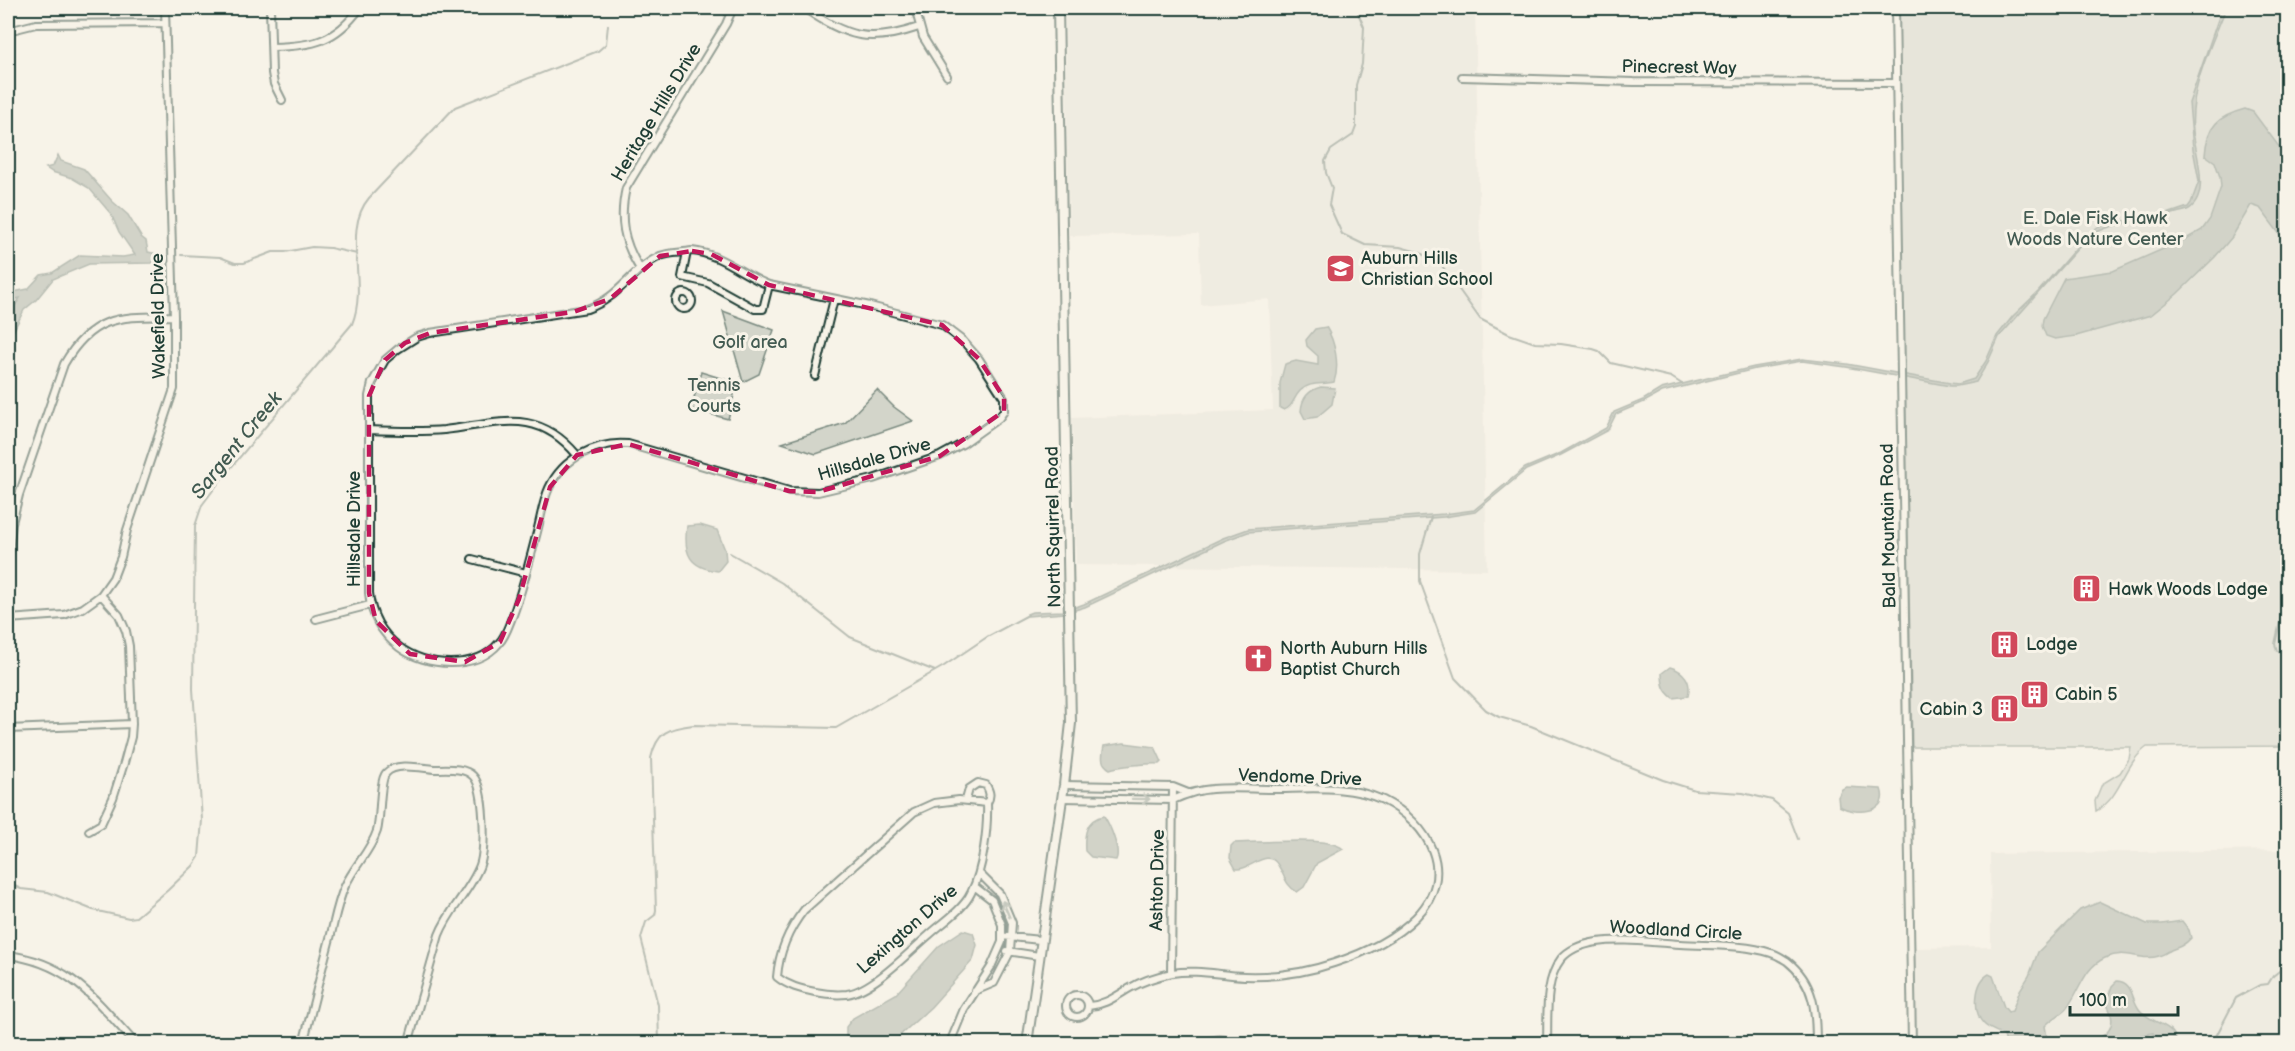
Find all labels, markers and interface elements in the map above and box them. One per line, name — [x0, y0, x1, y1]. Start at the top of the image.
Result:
street label: Heritage Hills Drive — [607, 39, 706, 185]
street label: Pinecrest Way — [1621, 56, 1738, 79]
park label: E. Dale Fisk Hawk Woods Nature Center — [2007, 208, 2184, 250]
place label: Auburn Hills Christian School — [1361, 248, 1493, 290]
school or university icon: Auburn Hills Christian School — [1324, 252, 1356, 284]
street label: Wakefield Drive — [147, 253, 170, 379]
park label: Golf area — [712, 332, 788, 353]
park label: Tennis Courts — [687, 375, 741, 417]
water label: Sargent Creek — [186, 386, 288, 504]
street label: Hillsdale Drive — [815, 433, 933, 486]
street label: Bald Mountain Road — [1877, 443, 1900, 609]
street label: North Squirrel Road — [1042, 446, 1065, 608]
street label: Hillsdale Drive — [344, 470, 365, 587]
building icon: Hawk Woods Lodge — [2071, 573, 2103, 605]
place label: Hawk Woods Lodge — [2108, 579, 2268, 600]
building icon: Lodge — [1989, 628, 2021, 660]
place label: Lodge — [2026, 634, 2078, 655]
place label: North Auburn Hills Baptist Church — [1280, 638, 1428, 680]
church icon: North Auburn Hills Baptist Church — [1243, 642, 1275, 674]
building icon: Cabin 5 — [2018, 678, 2050, 710]
place label: Cabin 5 — [2055, 684, 2118, 705]
building icon: Cabin 3 — [1988, 693, 2020, 725]
place label: Cabin 3 — [1920, 699, 1983, 720]
street label: Vendome Drive — [1238, 765, 1363, 790]
one-way arrow — [1131, 794, 1151, 805]
street label: Ashton Drive — [1146, 829, 1169, 931]
street label: Lexington Drive — [853, 880, 962, 979]
one-way arrow — [1000, 901, 1011, 919]
street label: Woodland Circle — [1609, 917, 1743, 944]
scale bar — [2070, 979, 2178, 1017]
text: 100 m — [2079, 990, 2127, 1011]

